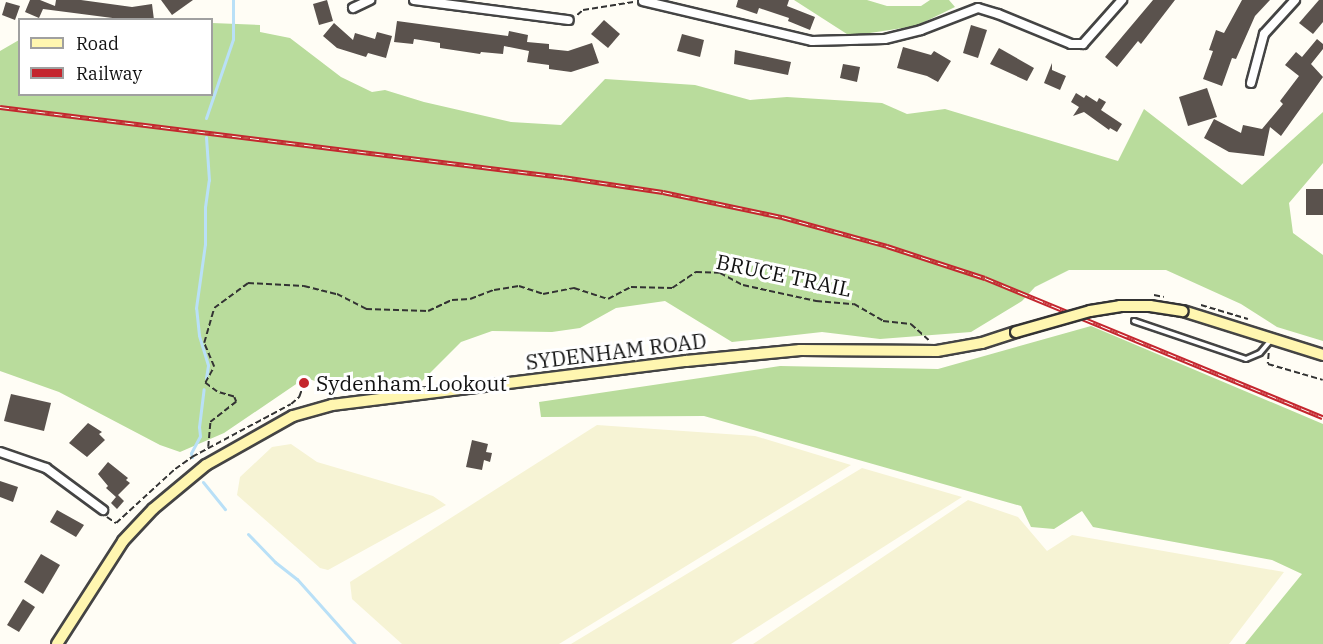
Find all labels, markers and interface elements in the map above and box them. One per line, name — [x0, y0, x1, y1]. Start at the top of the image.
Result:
legend — [18, 18, 213, 96]
text: Road — [76, 32, 119, 55]
text: Railway — [76, 62, 142, 85]
street label: BRUCE TRAIL — [714, 248, 854, 302]
street label: SYDENHAM ROAD — [524, 327, 708, 375]
place label: Sydenham Lookout — [316, 370, 507, 396]
marker: Sydenham Lookout — [297, 376, 311, 390]

